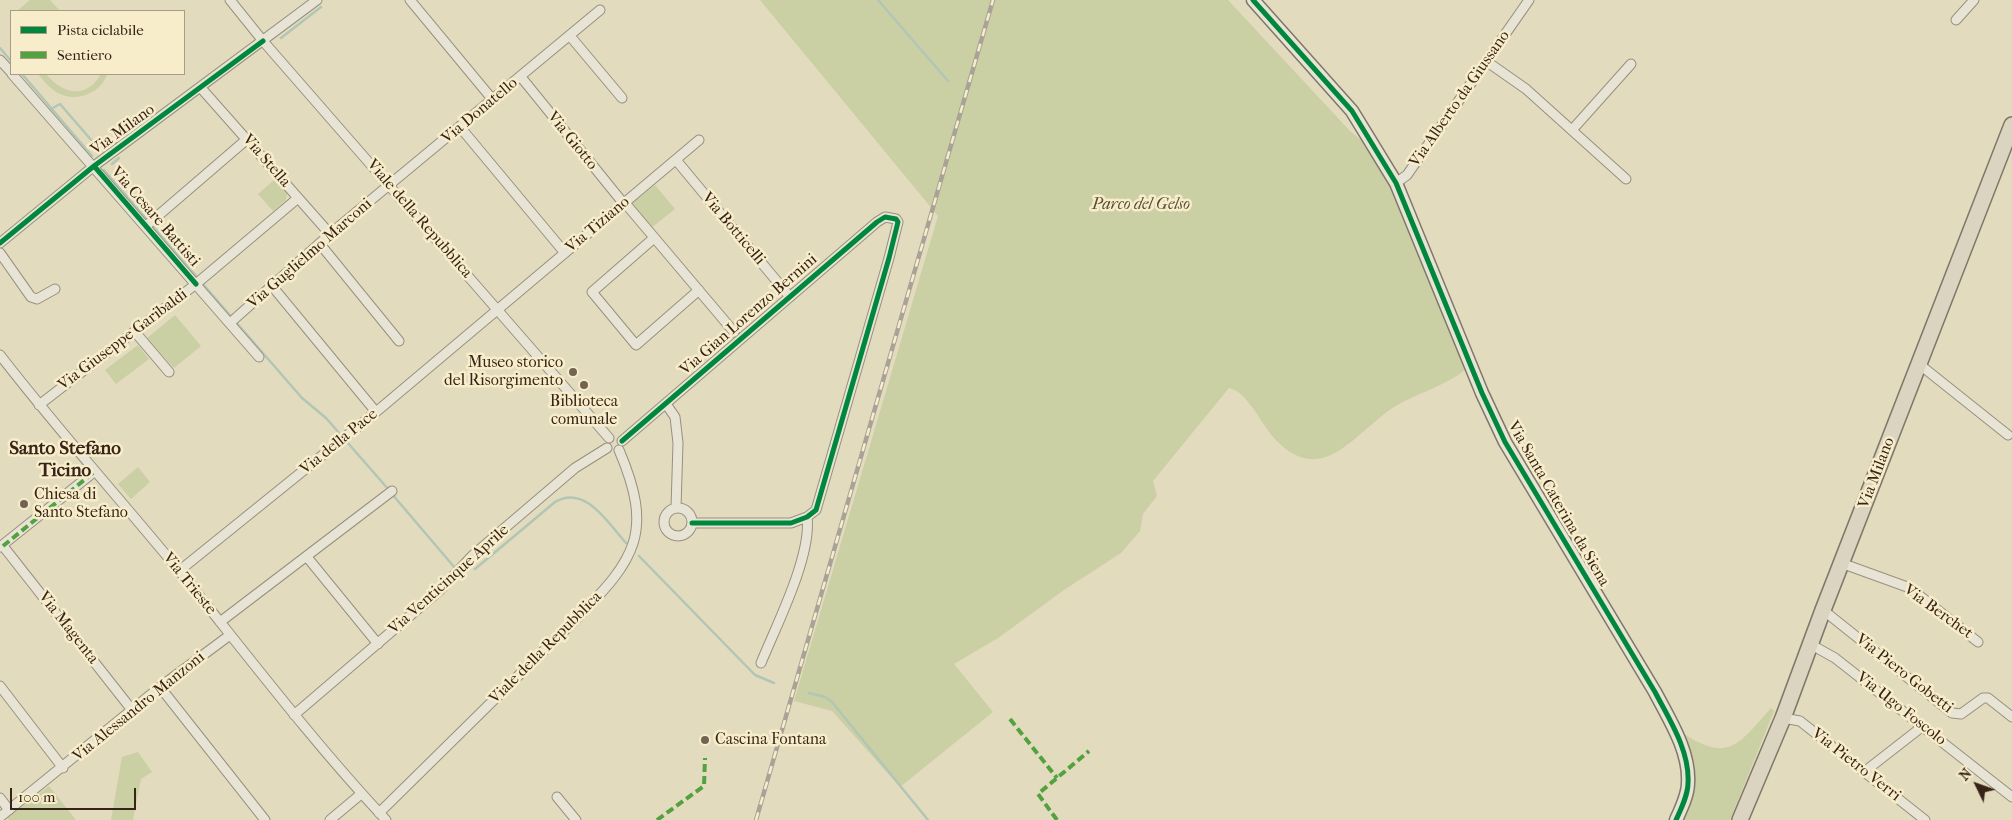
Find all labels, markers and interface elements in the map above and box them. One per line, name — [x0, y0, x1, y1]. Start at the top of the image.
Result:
legend — [10, 10, 185, 75]
text: Pista ciclabile — [57, 21, 144, 39]
street label: Via Alberto da Giussano — [1406, 27, 1514, 171]
text: Sentiero — [57, 46, 112, 64]
street label: Via Donatello — [438, 74, 522, 148]
street label: Via Milano — [87, 100, 159, 160]
street label: Via Giotto — [543, 108, 601, 174]
street label: Via Stella — [238, 131, 294, 191]
street label: Viale della Repubblica — [362, 156, 476, 282]
street label: Via Cesare Battisti — [106, 163, 204, 271]
street label: Via Botticelli — [697, 189, 769, 269]
street label: Via Tiziano — [562, 193, 634, 257]
street label: Via Guglielmo Marconi — [244, 195, 376, 313]
park label: Parco del Gelso — [1092, 195, 1190, 215]
street label: Via Gian Lorenzo Bernini — [676, 250, 822, 380]
street label: Via Giuseppe Garibaldi — [54, 285, 192, 395]
place label: Museo storico del Risorgimento — [444, 353, 563, 391]
marker: Museo storico del Risorgimento — [567, 366, 579, 378]
marker: Biblioteca comunale — [578, 379, 590, 391]
place label: Biblioteca comunale — [550, 392, 618, 430]
street label: Via della Pace — [296, 405, 382, 479]
street label: Via Santa Caterina da Siena — [1503, 418, 1613, 590]
street label: Via Milano — [1855, 435, 1899, 511]
district label: Santo Stefano Ticino — [9, 438, 121, 482]
place label: Chiesa di Santo Stefano — [34, 485, 128, 523]
marker: Chiesa di Santo Stefano — [18, 498, 30, 510]
street label: Via Venticinque Aprile — [385, 521, 513, 639]
street label: Via Trieste — [158, 549, 220, 619]
street label: Via Berchet — [1900, 581, 1976, 643]
street label: Via Magenta — [34, 588, 102, 668]
street label: Viale della Repubblica — [486, 588, 606, 708]
street label: Via Piero Gobetti — [1852, 630, 1956, 718]
street label: Via Alessandro Manzoni — [69, 648, 209, 766]
street label: Via Ugo Foscolo — [1852, 668, 1950, 750]
street label: Via Pietro Verri — [1808, 724, 1904, 806]
place label: Cascina Fontana — [715, 730, 826, 750]
marker: Cascina Fontana — [699, 734, 711, 746]
north arrow — [1952, 760, 2002, 810]
text: N — [1956, 765, 1975, 784]
scale bar — [12, 778, 139, 810]
text: 100 m — [18, 788, 56, 806]

